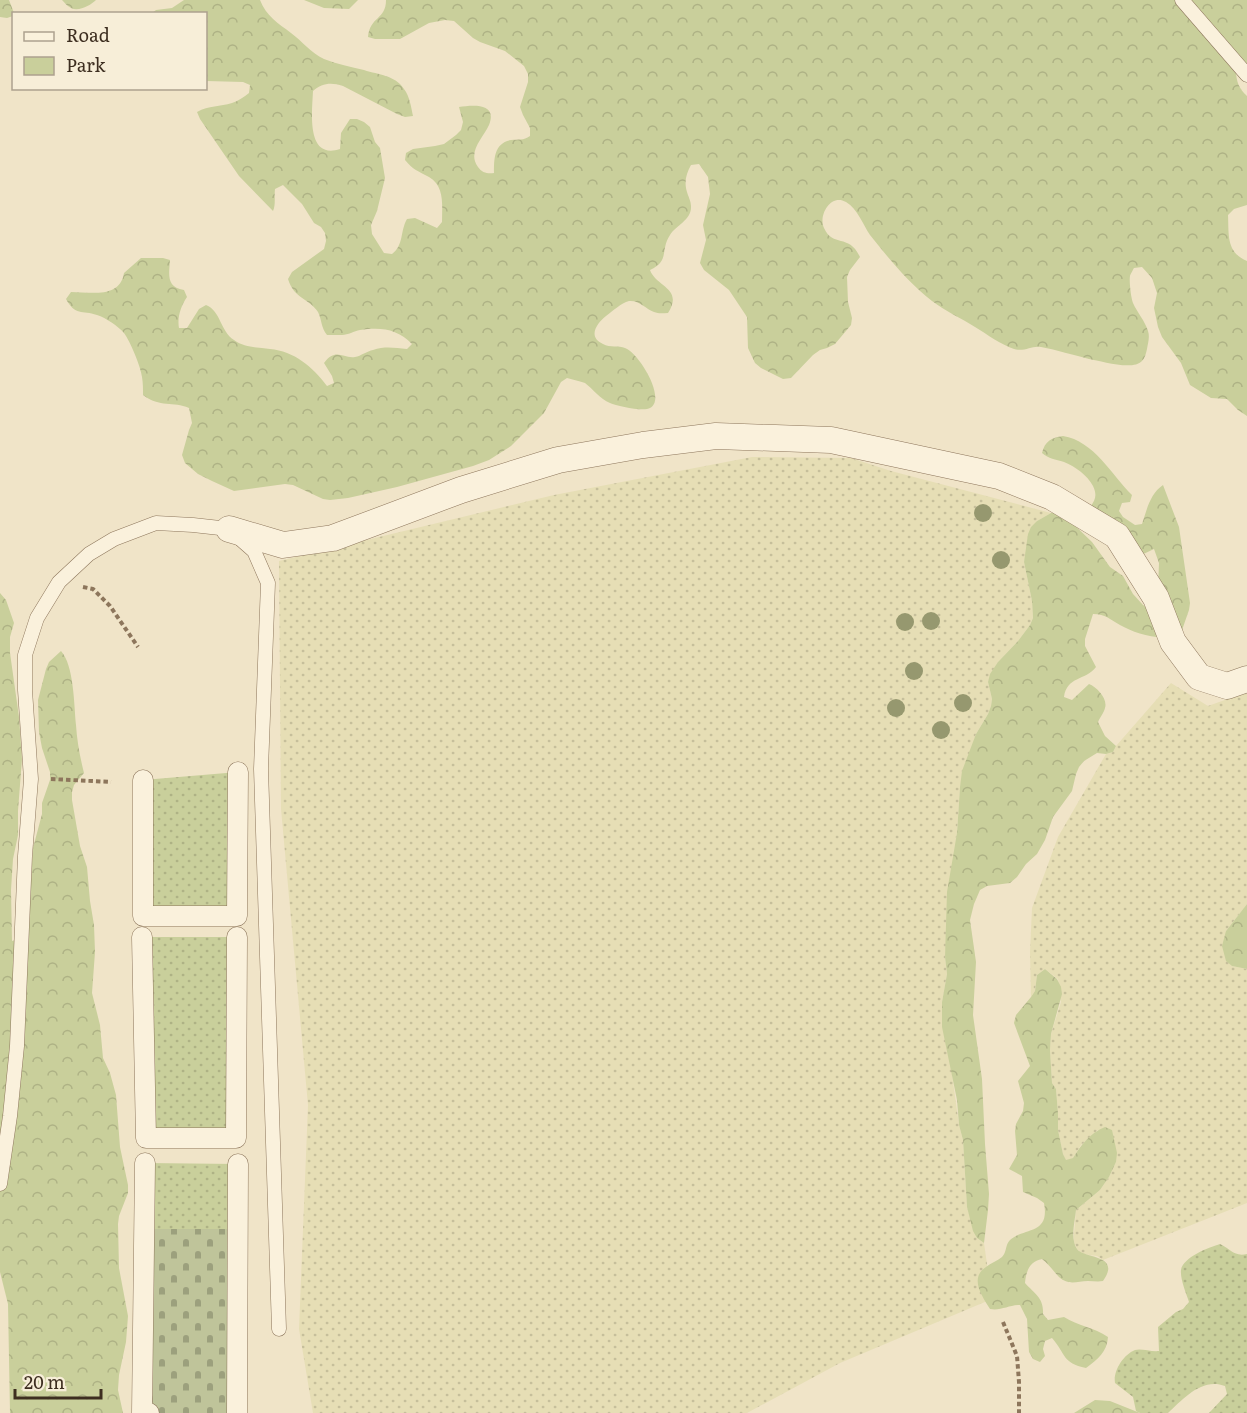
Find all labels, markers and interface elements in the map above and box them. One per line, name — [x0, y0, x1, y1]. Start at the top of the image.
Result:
legend — [12, 12, 207, 90]
text: Road — [66, 21, 110, 48]
text: Park — [66, 51, 107, 78]
scale bar — [15, 1362, 100, 1400]
text: 20 m — [24, 1368, 65, 1395]

